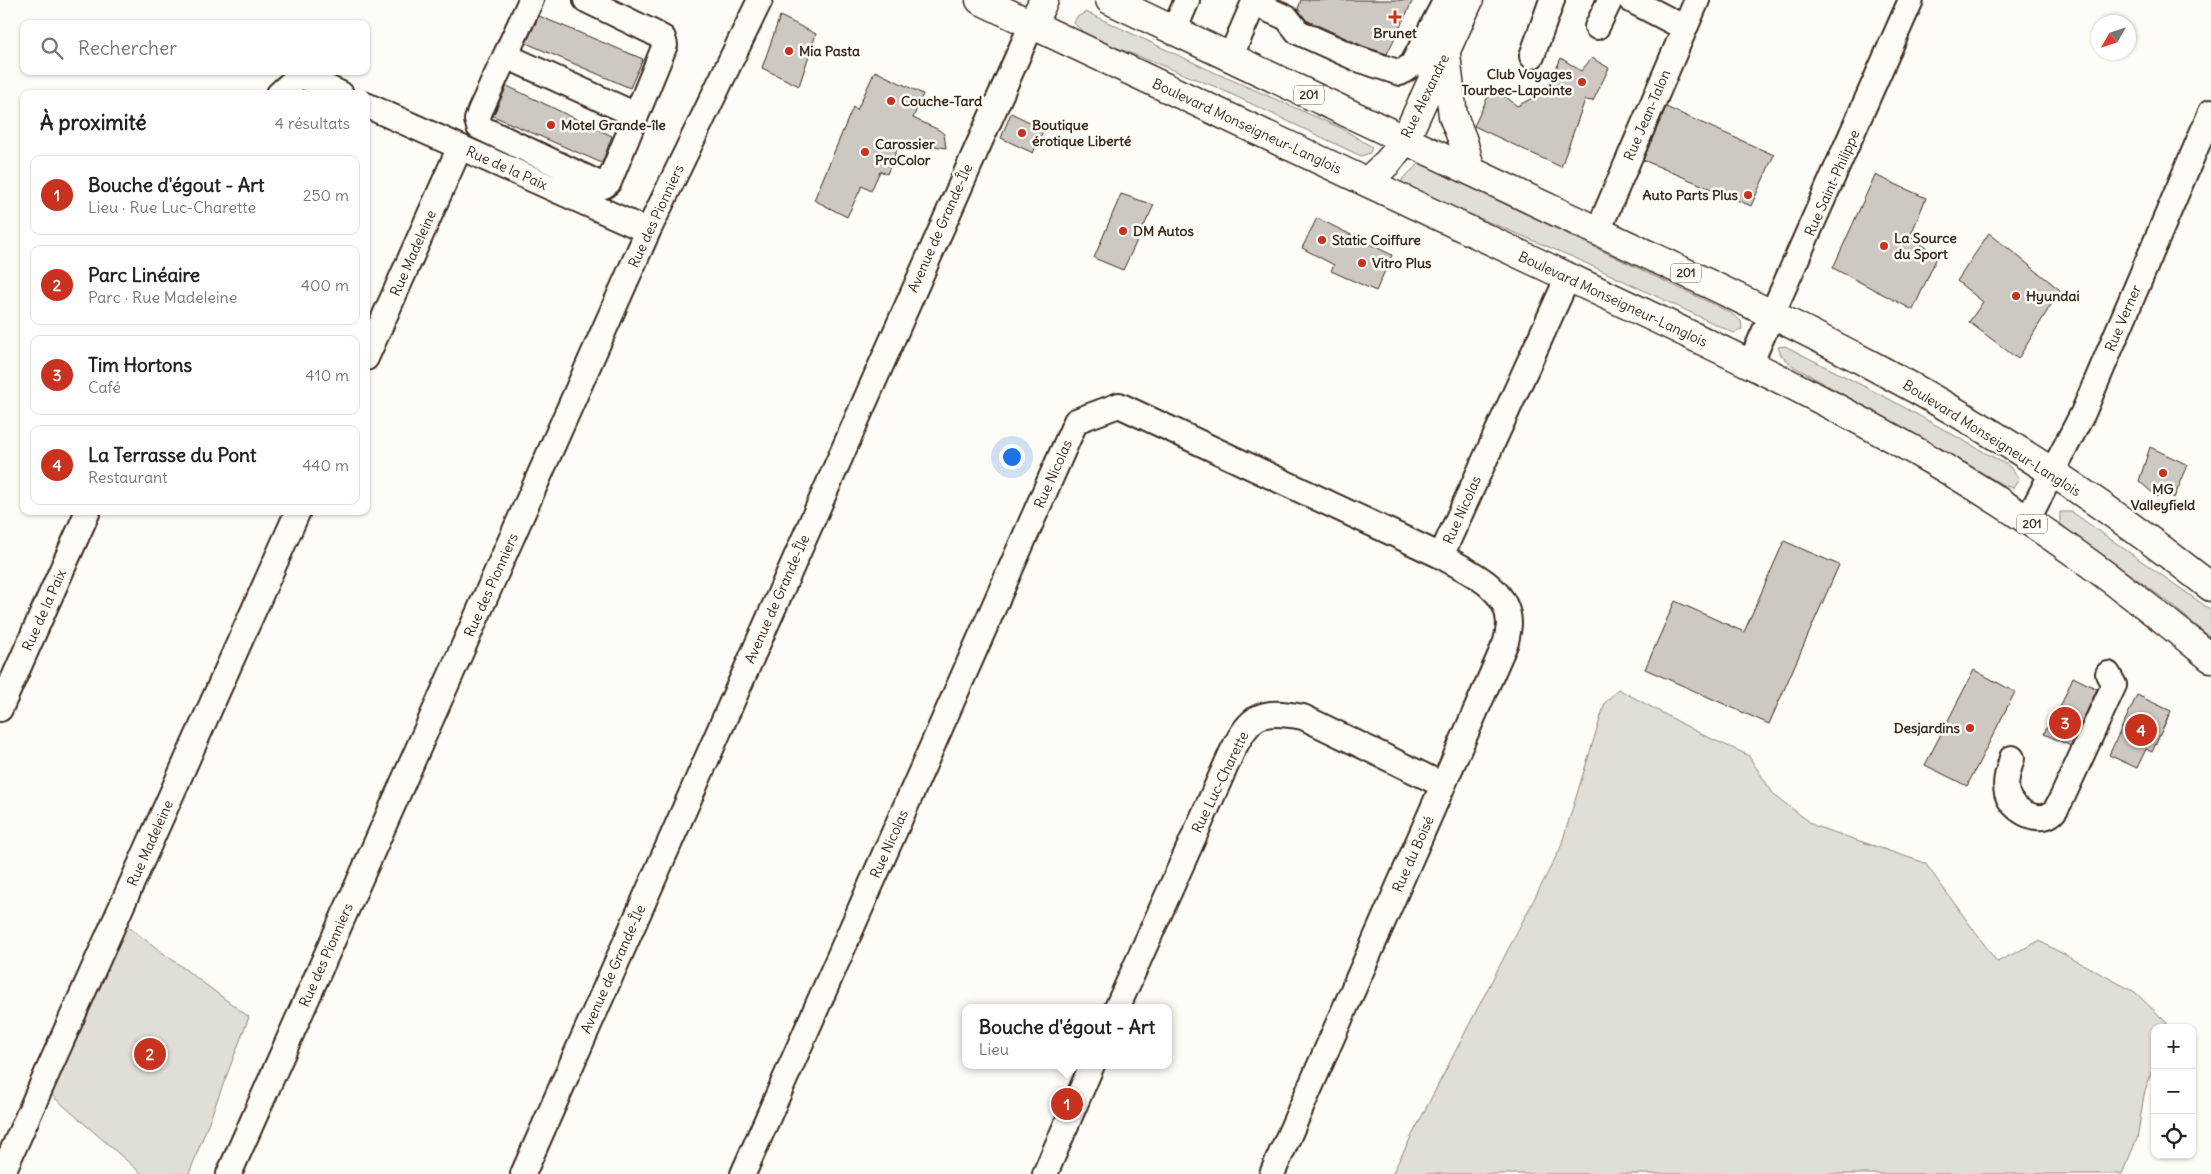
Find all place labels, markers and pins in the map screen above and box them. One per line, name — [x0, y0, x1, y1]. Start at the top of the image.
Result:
marker: Brunet — [1389, 11, 1401, 23]
place label: Brunet — [1373, 24, 1417, 42]
place label: Mia Pasta — [799, 42, 860, 60]
marker: Mia Pasta — [783, 45, 795, 57]
place label: Club Voyages Tourbec-Lapointe — [1461, 65, 1573, 99]
marker: Club Voyages Tourbec-Lapointe — [1576, 76, 1588, 88]
place label: Couche-Tard — [901, 92, 983, 110]
marker: Couche-Tard — [885, 95, 897, 107]
place label: Motel Grande-île — [561, 116, 666, 134]
place label: Boutique érotique Liberté — [1032, 116, 1132, 150]
marker: Motel Grande-île — [545, 119, 557, 131]
marker: Boutique érotique Liberté — [1016, 127, 1028, 139]
place label: Carossier ProColor — [875, 135, 935, 169]
marker: Carossier ProColor — [859, 146, 871, 158]
place label: Auto Parts Plus — [1643, 186, 1739, 204]
marker: Auto Parts Plus — [1742, 189, 1754, 201]
place label: DM Autos — [1133, 222, 1194, 240]
marker: DM Autos — [1117, 225, 1129, 237]
place label: La Source du Sport — [1894, 229, 1957, 263]
place label: Static Coiffure — [1332, 231, 1421, 249]
marker: Static Coiffure — [1316, 234, 1328, 246]
marker: La Source du Sport — [1878, 240, 1890, 252]
place label: Vitro Plus — [1372, 254, 1432, 272]
marker: Vitro Plus — [1356, 257, 1368, 269]
place label: Hyundai — [2026, 287, 2080, 305]
marker: Hyundai — [2010, 290, 2022, 302]
marker: MG Valleyfield — [2157, 467, 2169, 479]
place label: MG Valleyfield — [2131, 480, 2196, 514]
pin: 3 — [2049, 704, 2081, 742]
pin: 4 — [2125, 711, 2157, 749]
place label: Desjardins — [1894, 719, 1961, 737]
marker: Desjardins — [1964, 722, 1976, 734]
pin: 2 — [134, 1035, 166, 1073]
pin: 1 — [1051, 1085, 1083, 1123]

